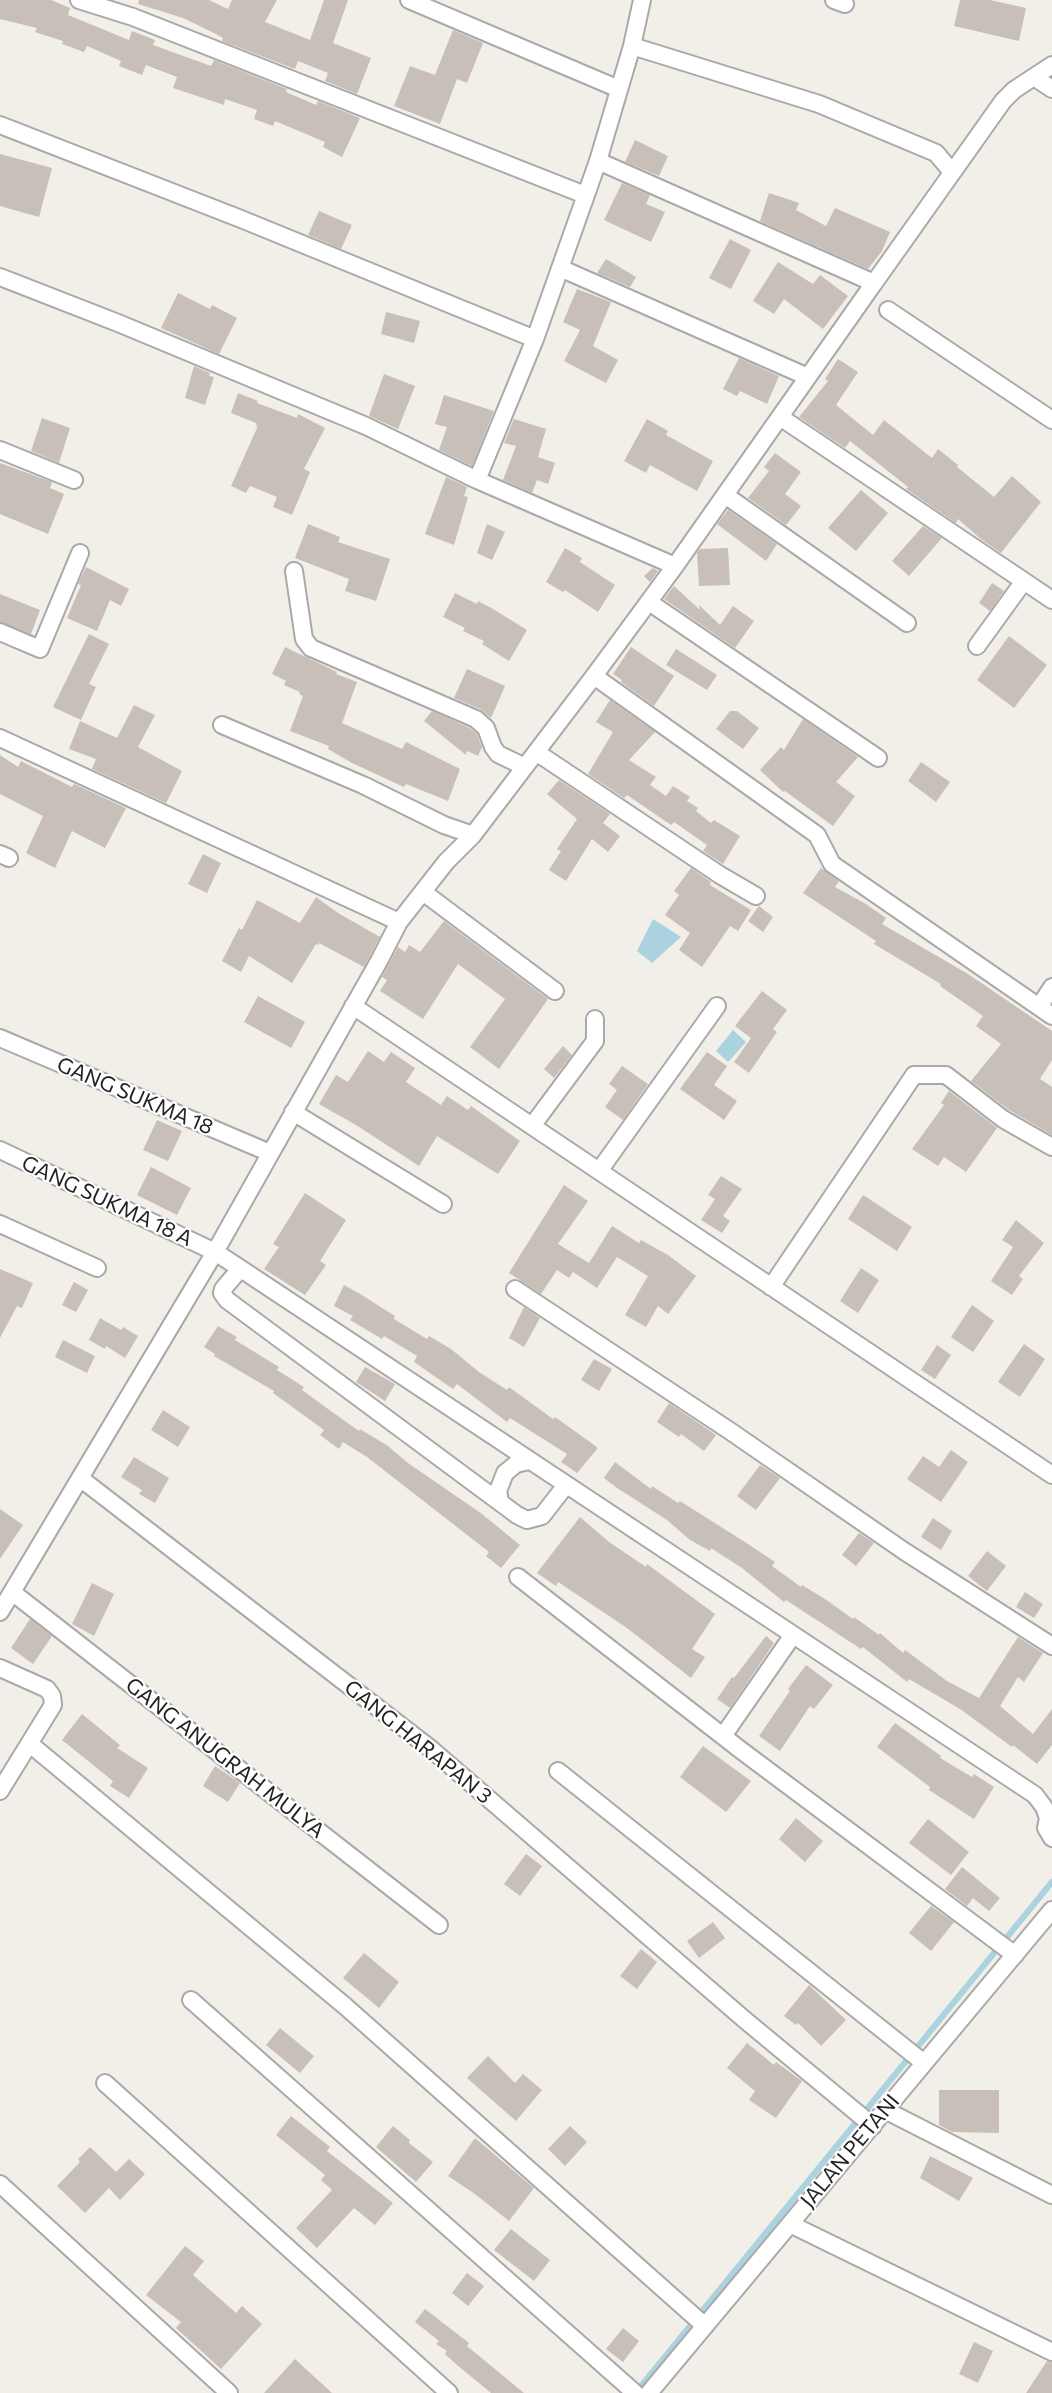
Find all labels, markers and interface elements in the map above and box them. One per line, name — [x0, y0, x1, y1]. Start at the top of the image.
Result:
street label: GANG SUKMA 18 — [53, 1052, 217, 1140]
street label: GANG SUKMA 18 A — [18, 1150, 196, 1252]
street label: GANG ANUGRAH MULYA — [120, 1672, 330, 1844]
street label: GANG HARAPAN 3 — [339, 1675, 497, 1809]
street label: JALAN PETANI — [795, 2089, 905, 2213]

